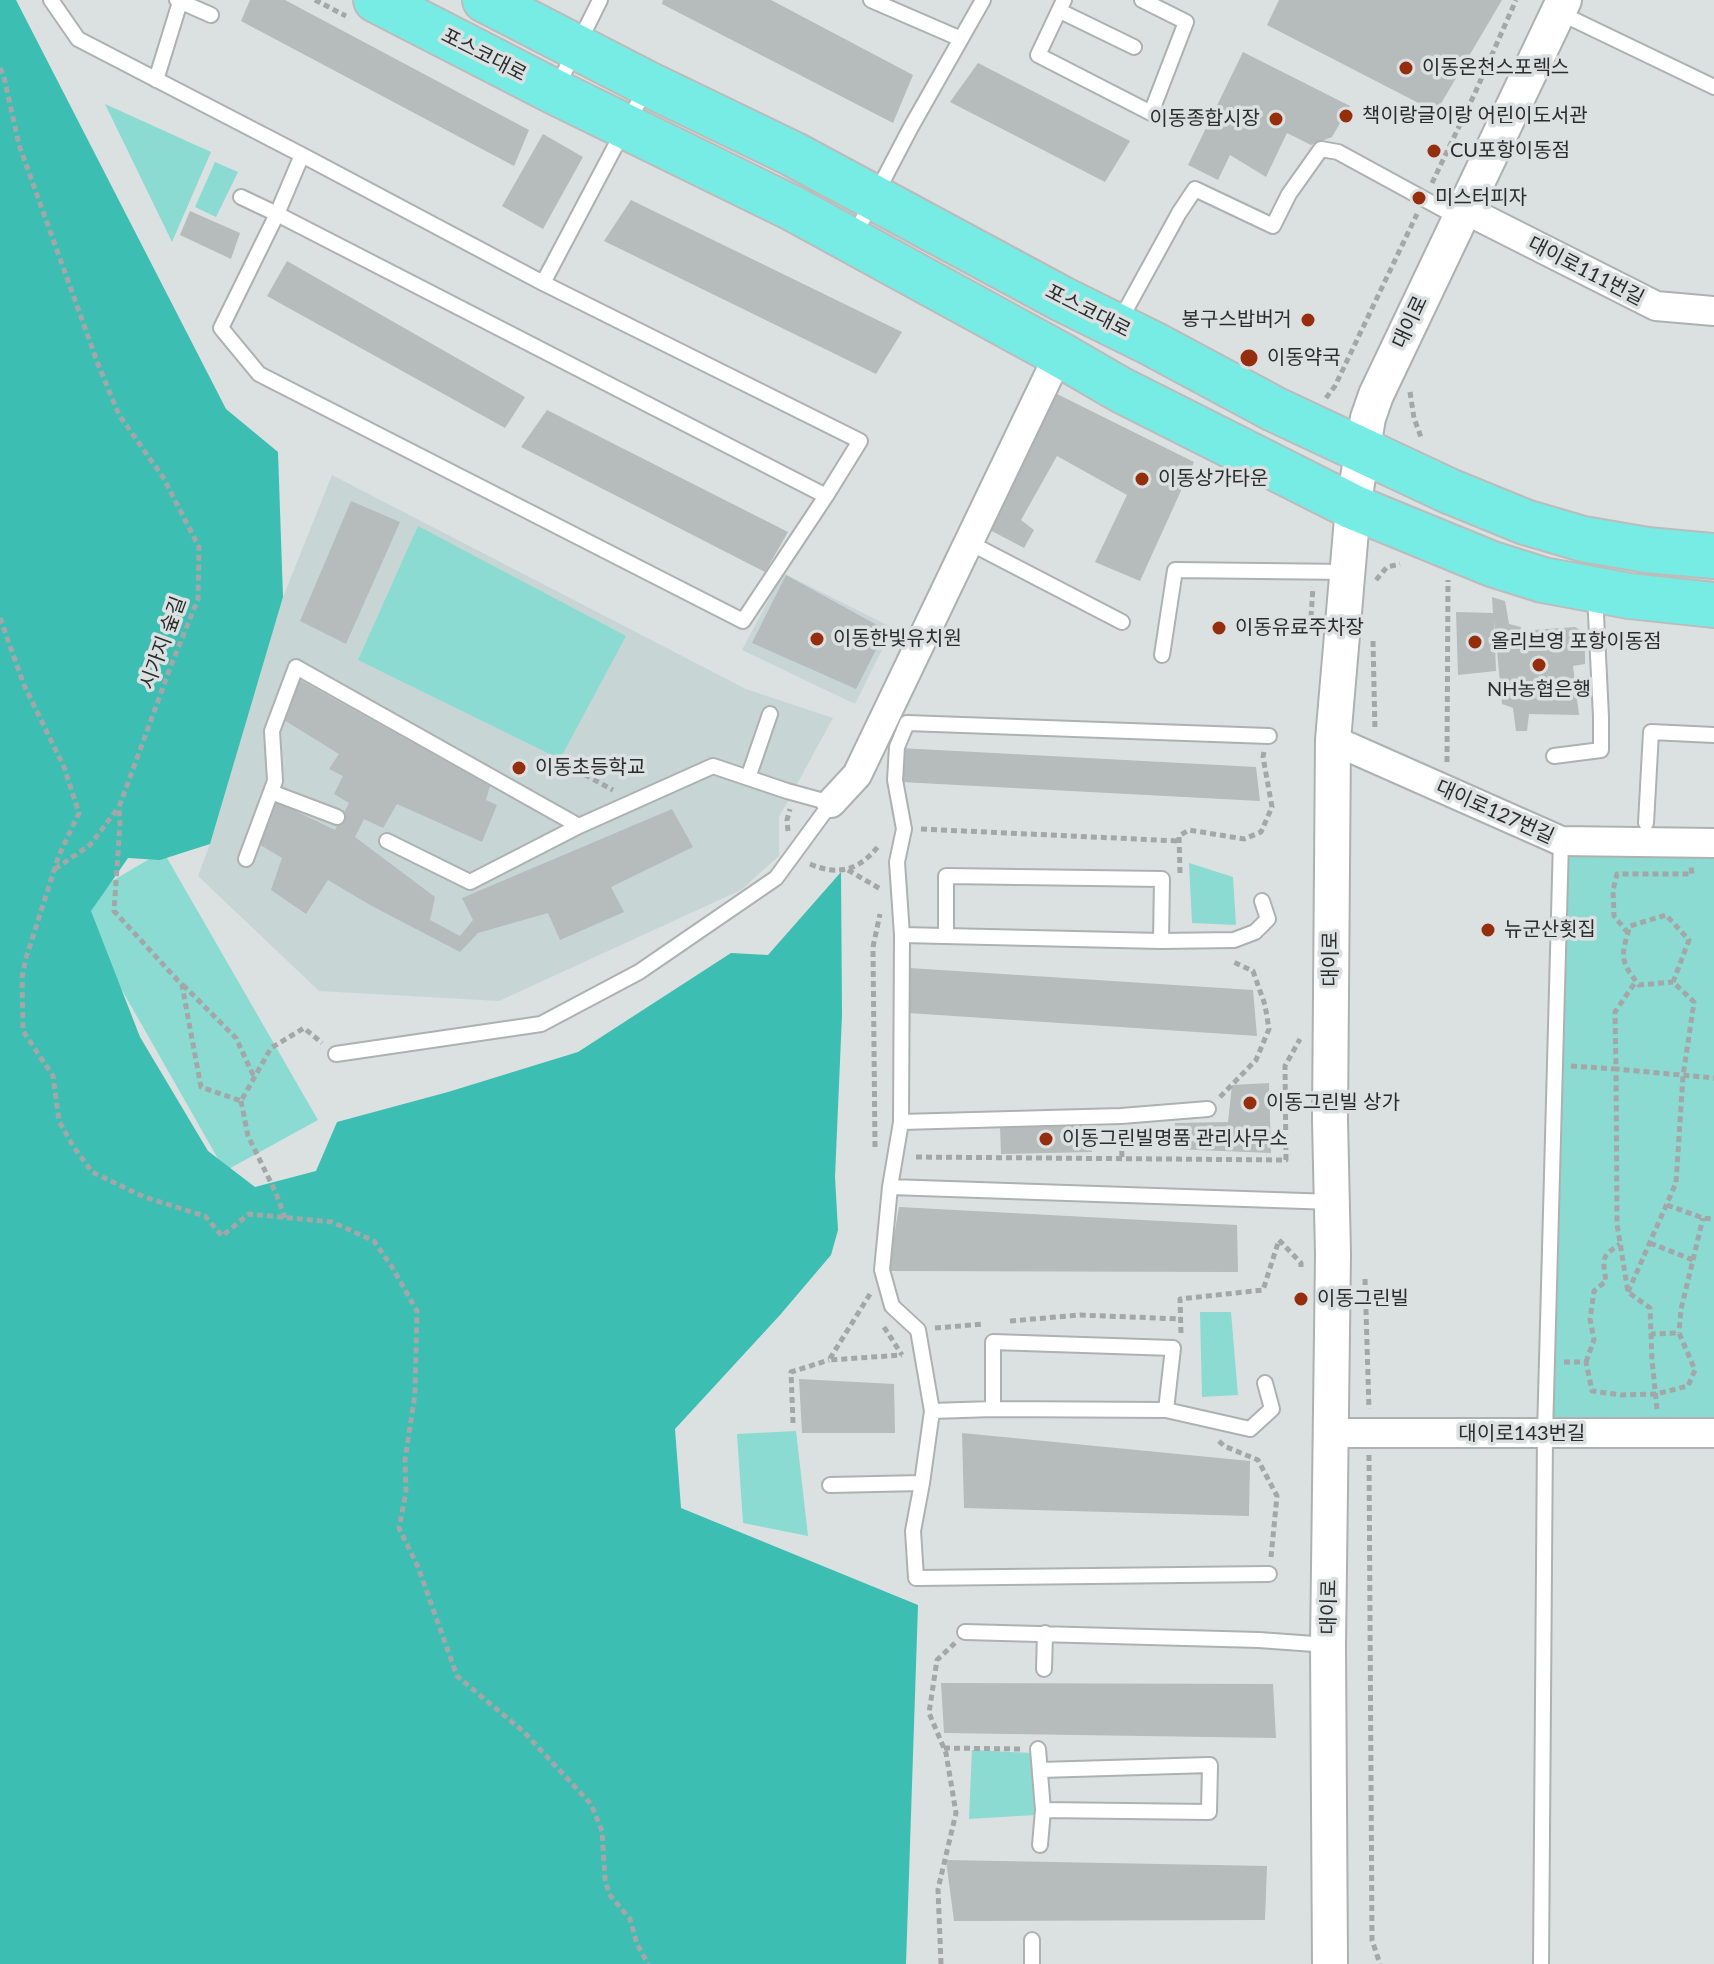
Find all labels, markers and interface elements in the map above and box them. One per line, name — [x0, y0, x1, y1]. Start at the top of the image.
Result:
street label: 포스코대로 — [438, 23, 530, 87]
place label: 이동온천스포렉스 — [1422, 56, 1569, 80]
marker: 이동온천스포렉스 — [1397, 59, 1415, 77]
place label: 책이랑글이랑 어린이도서관 — [1362, 104, 1588, 128]
place label: 이동종합시장 — [1150, 107, 1260, 131]
marker: 책이랑글이랑 어린이도서관 — [1337, 107, 1355, 125]
marker: 이동종합시장 — [1267, 110, 1285, 128]
place label: CU포항이동점 — [1450, 139, 1570, 163]
marker: CU포항이동점 — [1425, 142, 1443, 160]
place label: 미스터피자 — [1435, 186, 1527, 210]
marker: 미스터피자 — [1410, 189, 1428, 207]
street label: 대이로111번길 — [1524, 232, 1648, 310]
street label: 포스코대로 — [1042, 279, 1134, 343]
street label: 대이로 — [1387, 292, 1433, 352]
place label: 봉구스밥버거 — [1182, 308, 1292, 332]
marker: 봉구스밥버거 — [1299, 311, 1317, 329]
place label: 이동약국 — [1267, 346, 1341, 370]
marker: 이동약국 — [1238, 347, 1260, 369]
place label: 이동상가타운 — [1158, 467, 1268, 491]
marker: 이동상가타운 — [1133, 470, 1151, 488]
street label: 시가지 숲길 — [135, 593, 191, 693]
place label: 이동유료주차장 — [1235, 616, 1364, 640]
marker: 이동유료주차장 — [1210, 619, 1228, 637]
place label: 이동한빛유치원 — [833, 627, 962, 651]
marker: 이동한빛유치원 — [808, 630, 826, 648]
place label: 올리브영 포항이동점 — [1491, 630, 1662, 654]
marker: 올리브영 포항이동점 — [1466, 633, 1484, 651]
marker: NH농협은행 — [1530, 656, 1548, 674]
place label: NH농협은행 — [1487, 678, 1591, 702]
place label: 이동초등학교 — [535, 756, 645, 780]
marker: 이동초등학교 — [510, 759, 528, 777]
street label: 대이로127번길 — [1432, 775, 1558, 849]
place label: 뉴군산횟집 — [1504, 918, 1596, 942]
marker: 뉴군산횟집 — [1479, 921, 1497, 939]
street label: 대이로 — [1319, 931, 1343, 987]
place label: 이동그린빌 상가 — [1266, 1091, 1400, 1115]
marker: 이동그린빌 상가 — [1241, 1094, 1259, 1112]
place label: 이동그린빌명품 관리사무소 — [1062, 1127, 1288, 1151]
marker: 이동그린빌명품 관리사무소 — [1037, 1130, 1055, 1148]
place label: 이동그린빌 — [1317, 1287, 1409, 1311]
marker: 이동그린빌 — [1292, 1290, 1310, 1308]
street label: 대이로143번길 — [1459, 1422, 1585, 1446]
street label: 대이로 — [1317, 1579, 1341, 1635]

